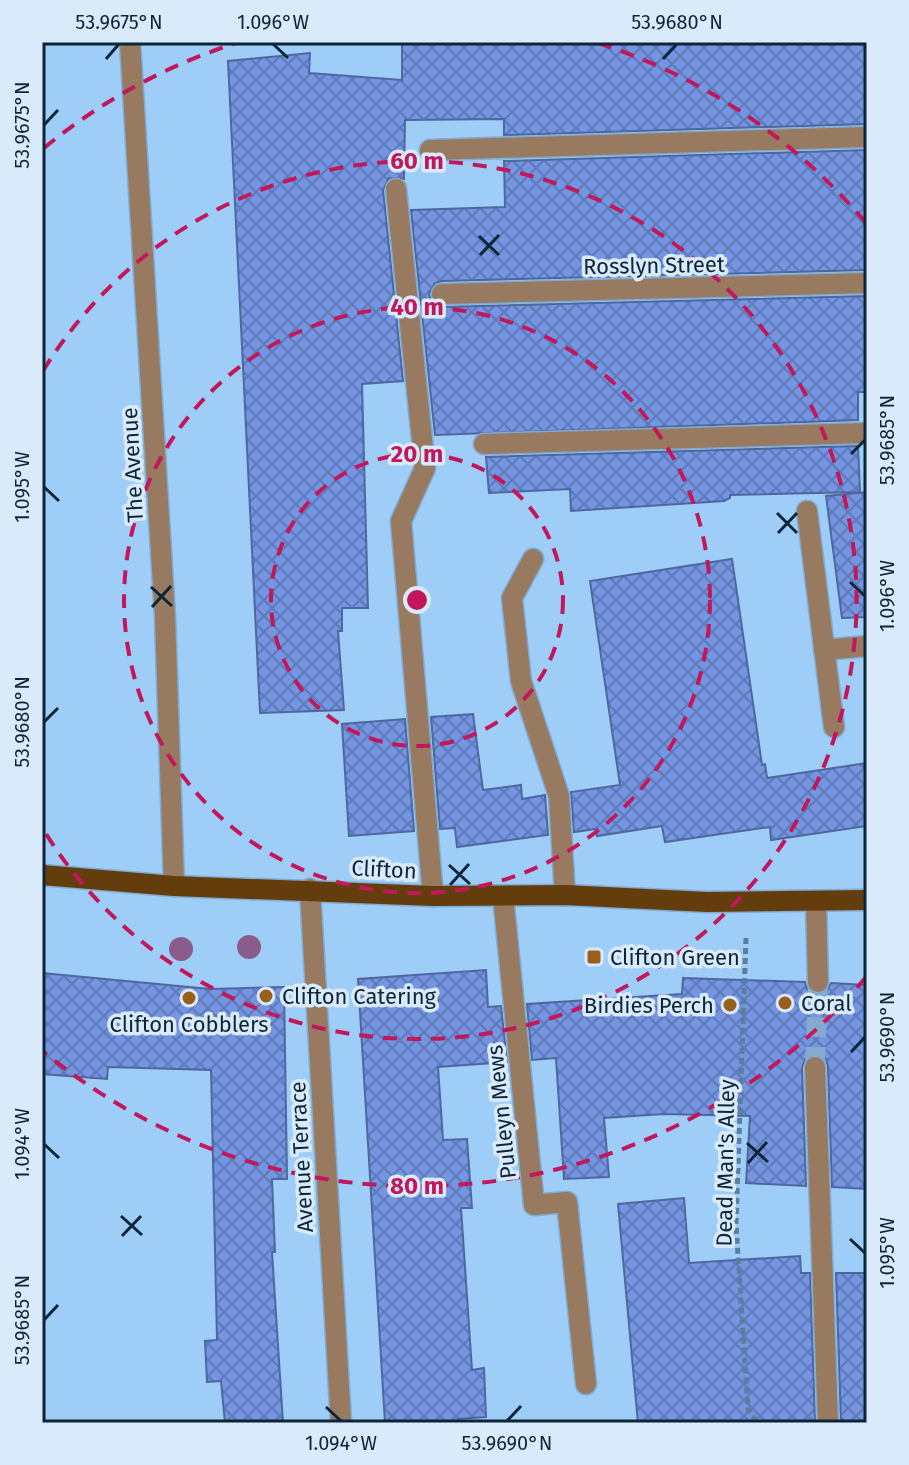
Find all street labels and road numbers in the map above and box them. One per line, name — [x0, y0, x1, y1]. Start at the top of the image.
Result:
street label: Rosslyn Street — [583, 251, 725, 280]
street label: The Avenue — [116, 407, 149, 523]
street label: Clifton — [351, 854, 417, 885]
street label: Pulleyn Mews — [481, 1044, 522, 1180]
street label: Dead Man's Alley — [711, 1079, 740, 1247]
street label: Avenue Terrace — [284, 1081, 319, 1233]

